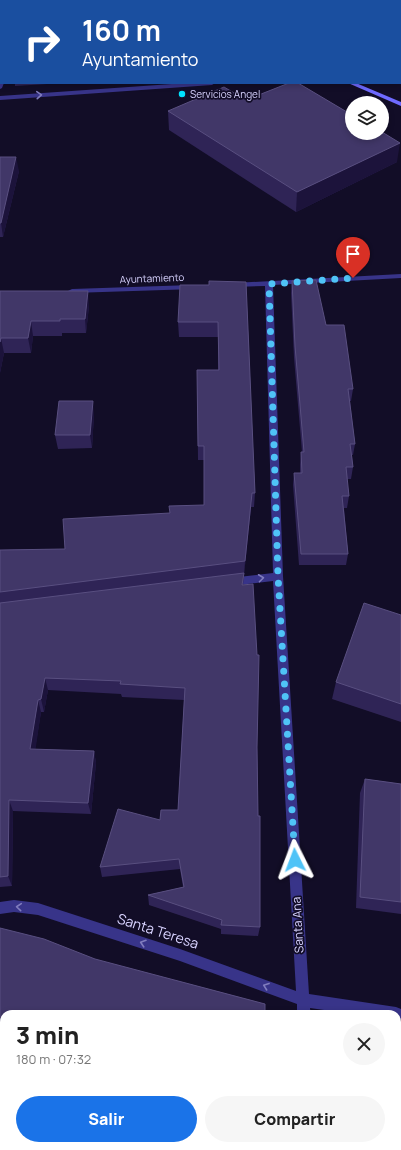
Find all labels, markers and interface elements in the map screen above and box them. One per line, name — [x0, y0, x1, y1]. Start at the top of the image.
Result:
text: 160 m — [82, 11, 161, 49]
icon: right — [16, 16, 68, 68]
text: Ayuntamiento — [82, 47, 199, 71]
place label: Servicios Angel — [190, 87, 260, 101]
marker: Servicios Angel — [177, 89, 187, 99]
one-way arrow — [36, 91, 42, 100]
map controls — [345, 96, 389, 140]
button: layers — [345, 96, 389, 140]
pin — [336, 237, 370, 278]
icon: arrive — [342, 243, 364, 265]
street label: Ayuntamiento — [119, 270, 185, 286]
one-way arrow — [258, 574, 264, 583]
position arrow — [274, 839, 316, 881]
street label: Santa Ana — [288, 896, 307, 954]
one-way arrow — [16, 903, 22, 912]
street label: Santa Teresa — [115, 908, 201, 953]
one-way arrow — [140, 939, 147, 948]
one-way arrow — [263, 983, 270, 991]
text: 3 min — [16, 1018, 79, 1051]
button: close — [343, 1023, 385, 1065]
text: 180 m · 07:32 — [16, 1050, 91, 1068]
button: Salir — [16, 1096, 197, 1142]
button: Compartir — [205, 1096, 385, 1142]

